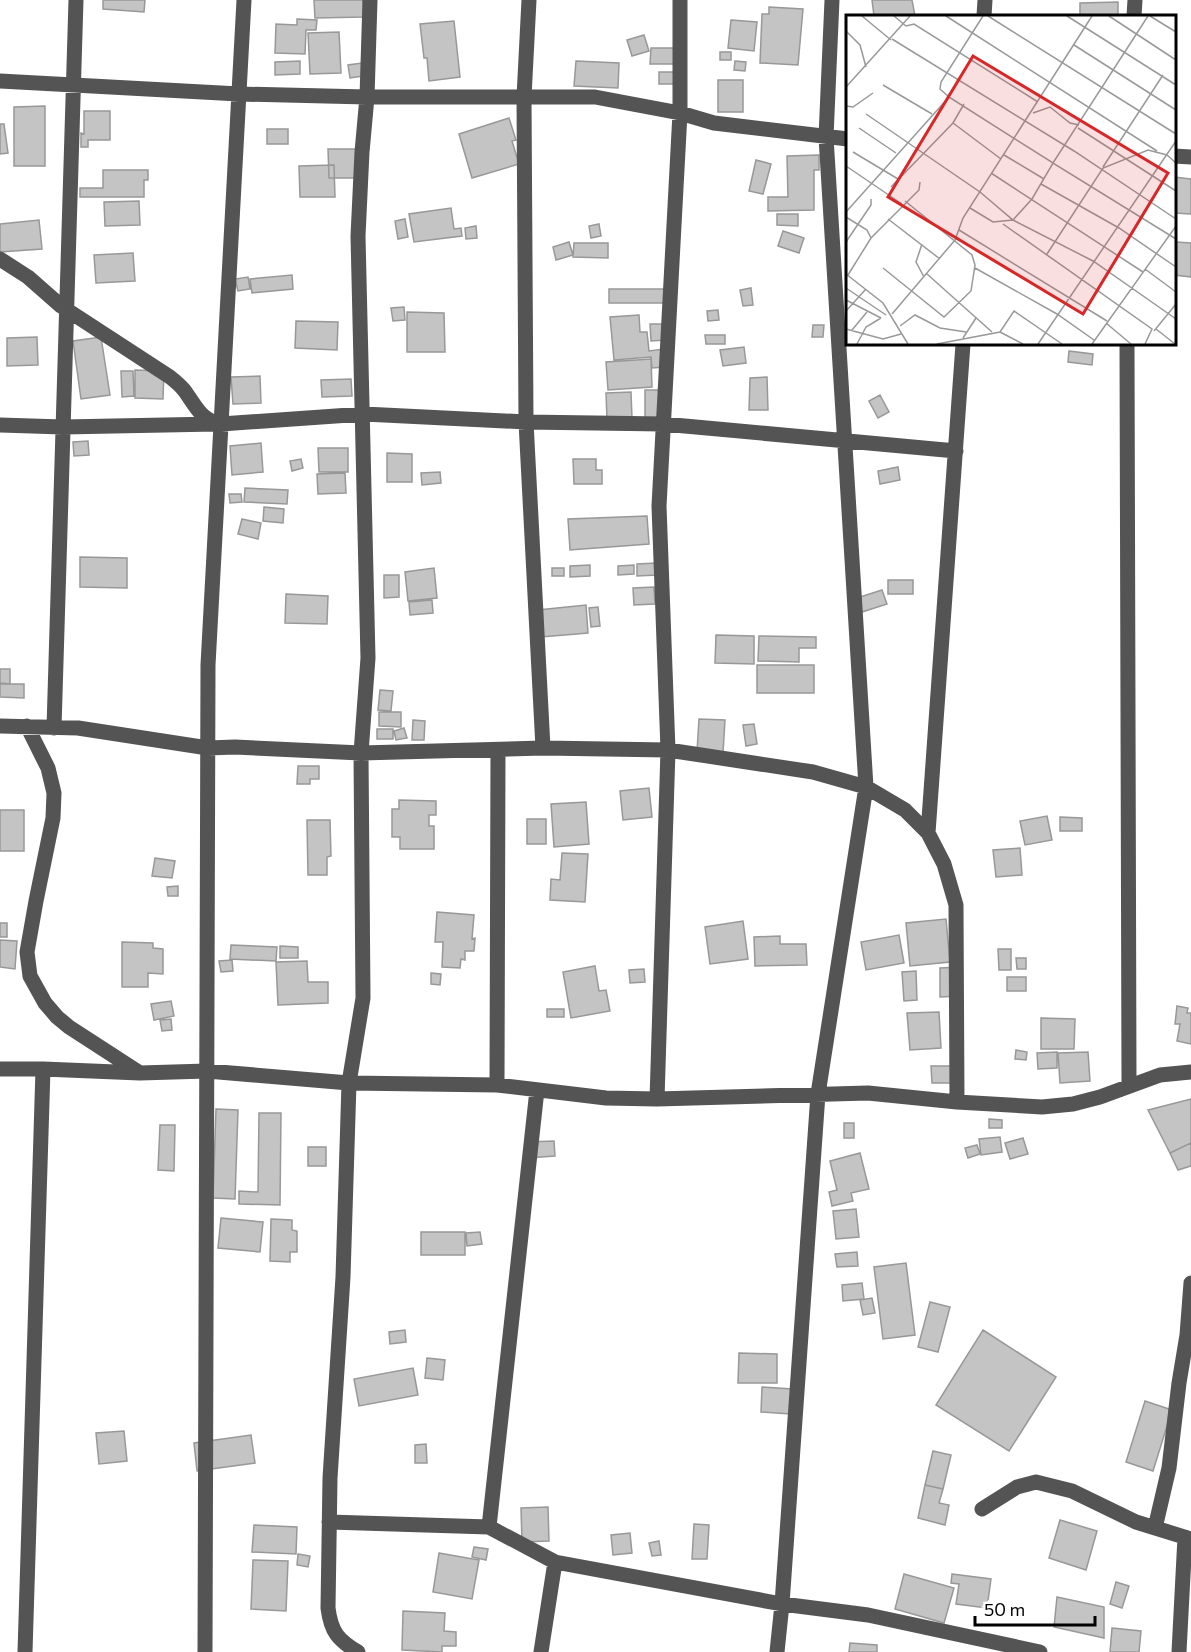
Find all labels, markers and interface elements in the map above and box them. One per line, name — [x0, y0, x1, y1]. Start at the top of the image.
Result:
inset map — [846, 15, 1176, 345]
scale bar — [975, 1589, 1095, 1627]
text: 50 m — [984, 1598, 1025, 1620]

